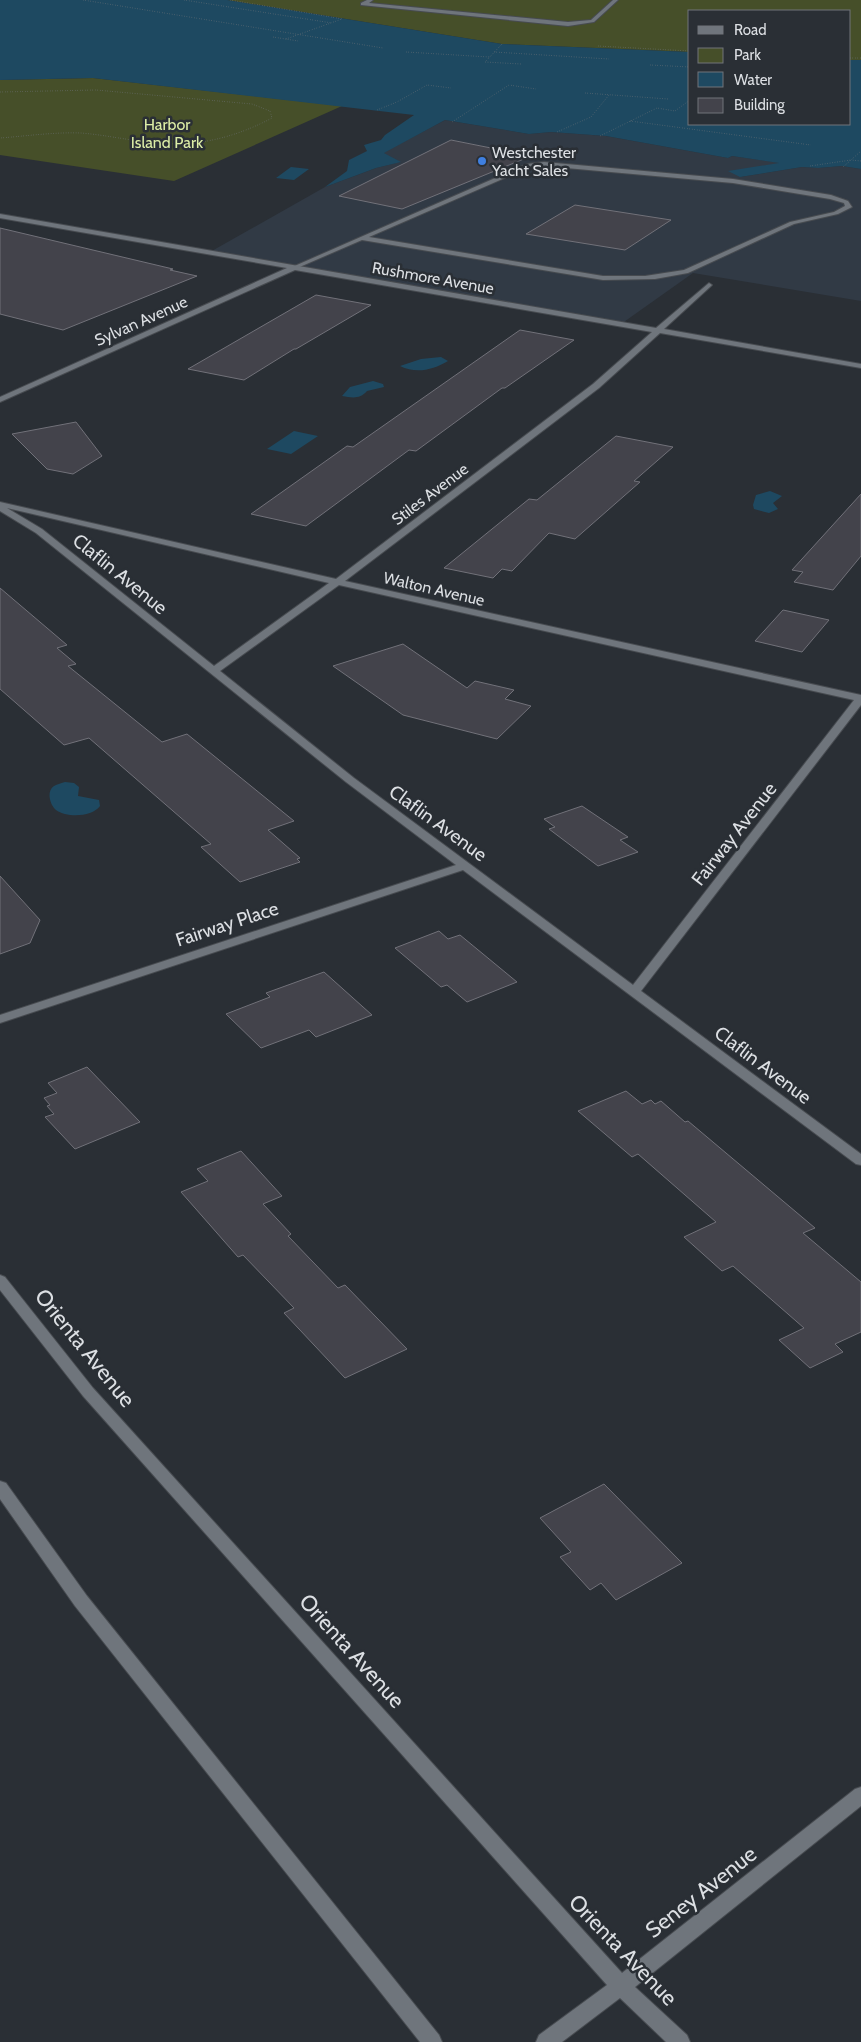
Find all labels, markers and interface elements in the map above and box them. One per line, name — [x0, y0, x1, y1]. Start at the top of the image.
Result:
legend — [688, 10, 851, 125]
text: Road — [734, 21, 767, 39]
text: Park — [734, 46, 761, 64]
text: Water — [734, 71, 772, 89]
text: Building — [734, 96, 785, 114]
park label: Harbor Island Park — [131, 115, 204, 152]
place label: Westchester Yacht Sales — [491, 143, 577, 180]
marker: Westchester Yacht Sales — [476, 155, 488, 167]
street label: Rushmore Avenue — [371, 258, 495, 298]
street label: Sylvan Avenue — [92, 292, 190, 350]
street label: Stiles Avenue — [388, 459, 472, 529]
street label: Claflin Avenue — [68, 529, 172, 619]
street label: Walton Avenue — [382, 568, 486, 610]
street label: Fairway Avenue — [687, 778, 782, 890]
street label: Claflin Avenue — [385, 780, 492, 866]
street label: Fairway Place — [173, 896, 282, 951]
street label: Claflin Avenue — [710, 1021, 816, 1109]
street label: Orienta Avenue — [29, 1283, 141, 1413]
street label: Orienta Avenue — [294, 1588, 410, 1714]
street label: Seney Avenue — [640, 1840, 762, 1944]
street label: Orienta Avenue — [563, 1889, 683, 2011]

